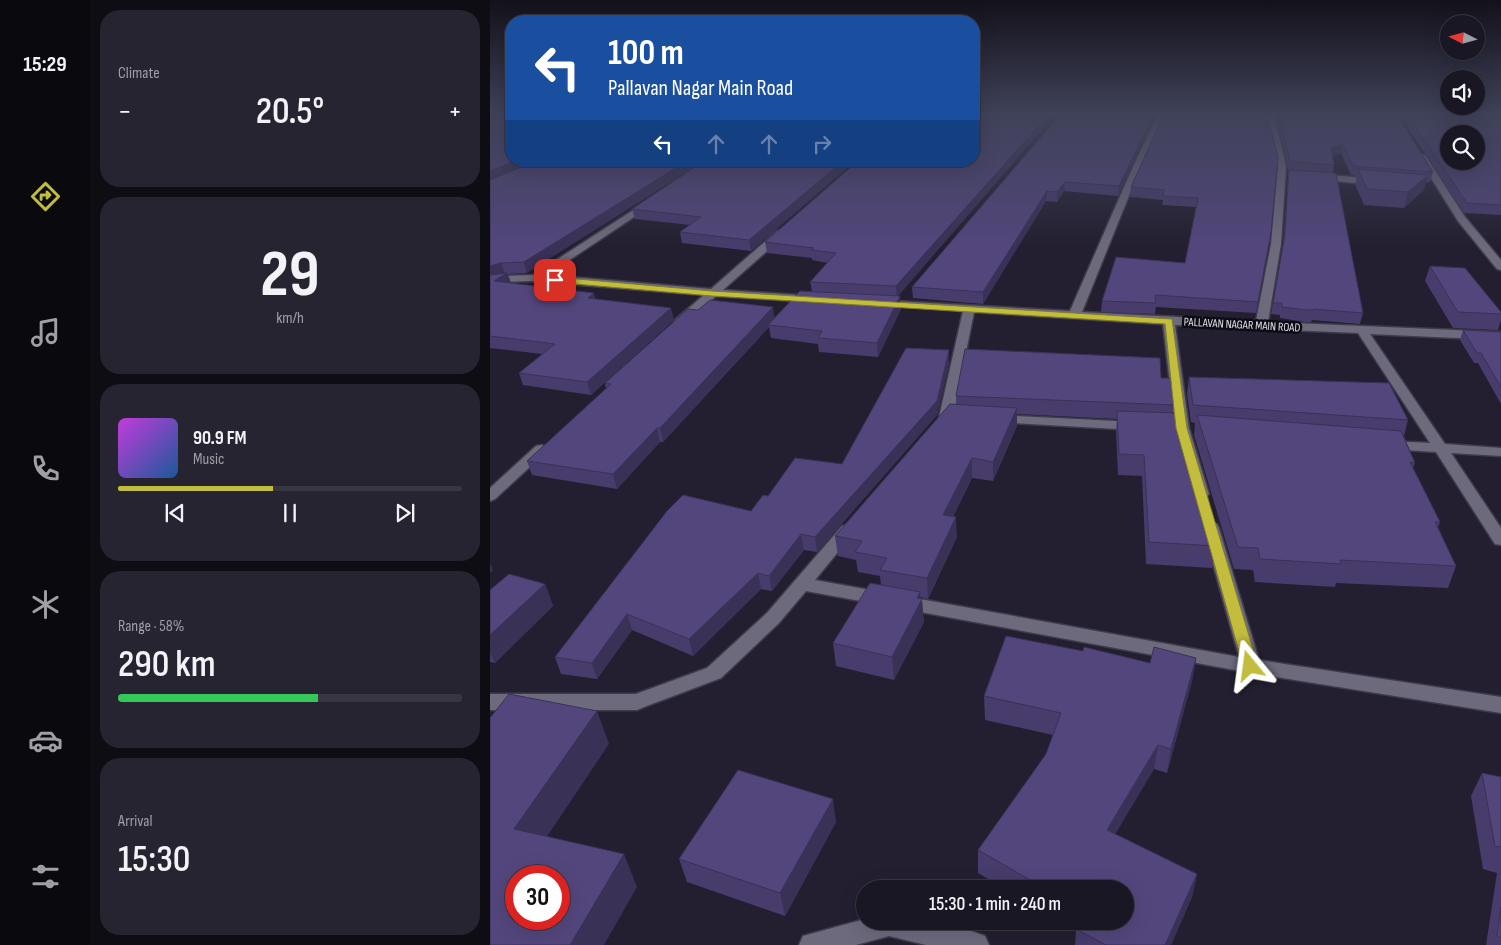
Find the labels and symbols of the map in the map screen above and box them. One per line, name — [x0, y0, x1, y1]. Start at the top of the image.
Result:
north arrow — [1440, 15, 1485, 60]
pin — [534, 259, 576, 301]
street label: PALLAVAN NAGAR MAIN ROAD — [1183, 314, 1301, 336]
position arrow — [1223, 639, 1275, 691]
speed limit sign: 30 — [505, 865, 570, 930]

